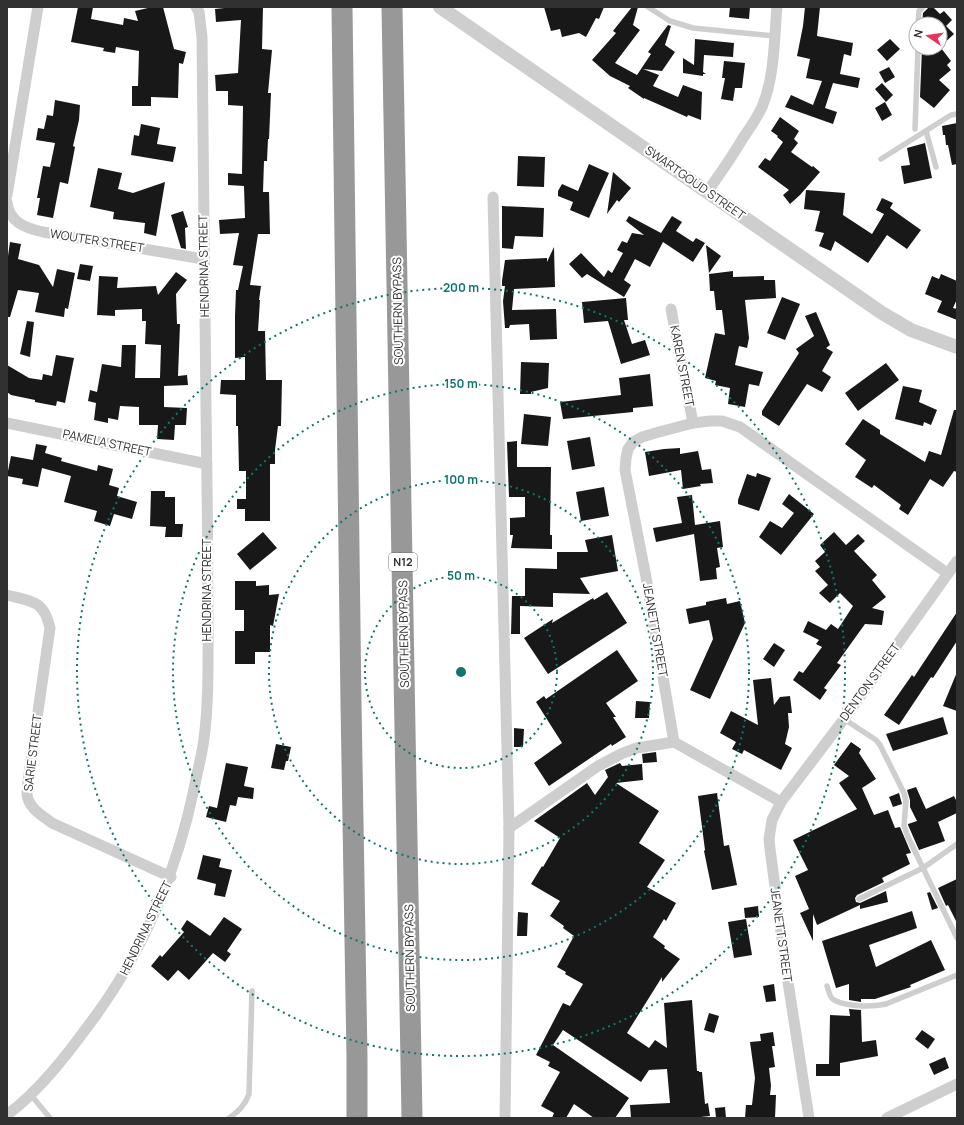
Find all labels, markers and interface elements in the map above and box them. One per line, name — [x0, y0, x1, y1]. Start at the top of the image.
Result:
north arrow — [908, 16, 948, 56]
text: N — [910, 28, 926, 39]
street label: SWARTGOUD STREET — [642, 142, 750, 224]
street label: HENDRINA STREET — [194, 214, 213, 318]
street label: WOUTER STREET — [49, 225, 146, 256]
street label: SOUTHERN BYPASS — [388, 257, 407, 365]
text: 200 m — [443, 279, 479, 296]
street label: KAREN STREET — [666, 324, 699, 409]
text: 150 m — [444, 375, 478, 392]
street label: PAMELA STREET — [61, 425, 154, 460]
text: 100 m — [444, 471, 478, 488]
street label: HENDRINA STREET — [198, 538, 215, 641]
road number: N12 — [389, 553, 417, 571]
text: 50 m — [447, 567, 475, 584]
street label: SOUTHERN BYPASS — [394, 580, 413, 688]
street label: JEANETT STREET — [639, 582, 672, 679]
street label: DENTON STREET — [836, 639, 904, 724]
centre of rings — [454, 665, 468, 679]
street label: SARIE STREET — [19, 713, 46, 792]
street label: HENDRINA STREET — [115, 877, 176, 978]
street label: JEANETT STREET — [766, 887, 797, 984]
street label: SOUTHERN BYPASS — [400, 904, 419, 1012]

